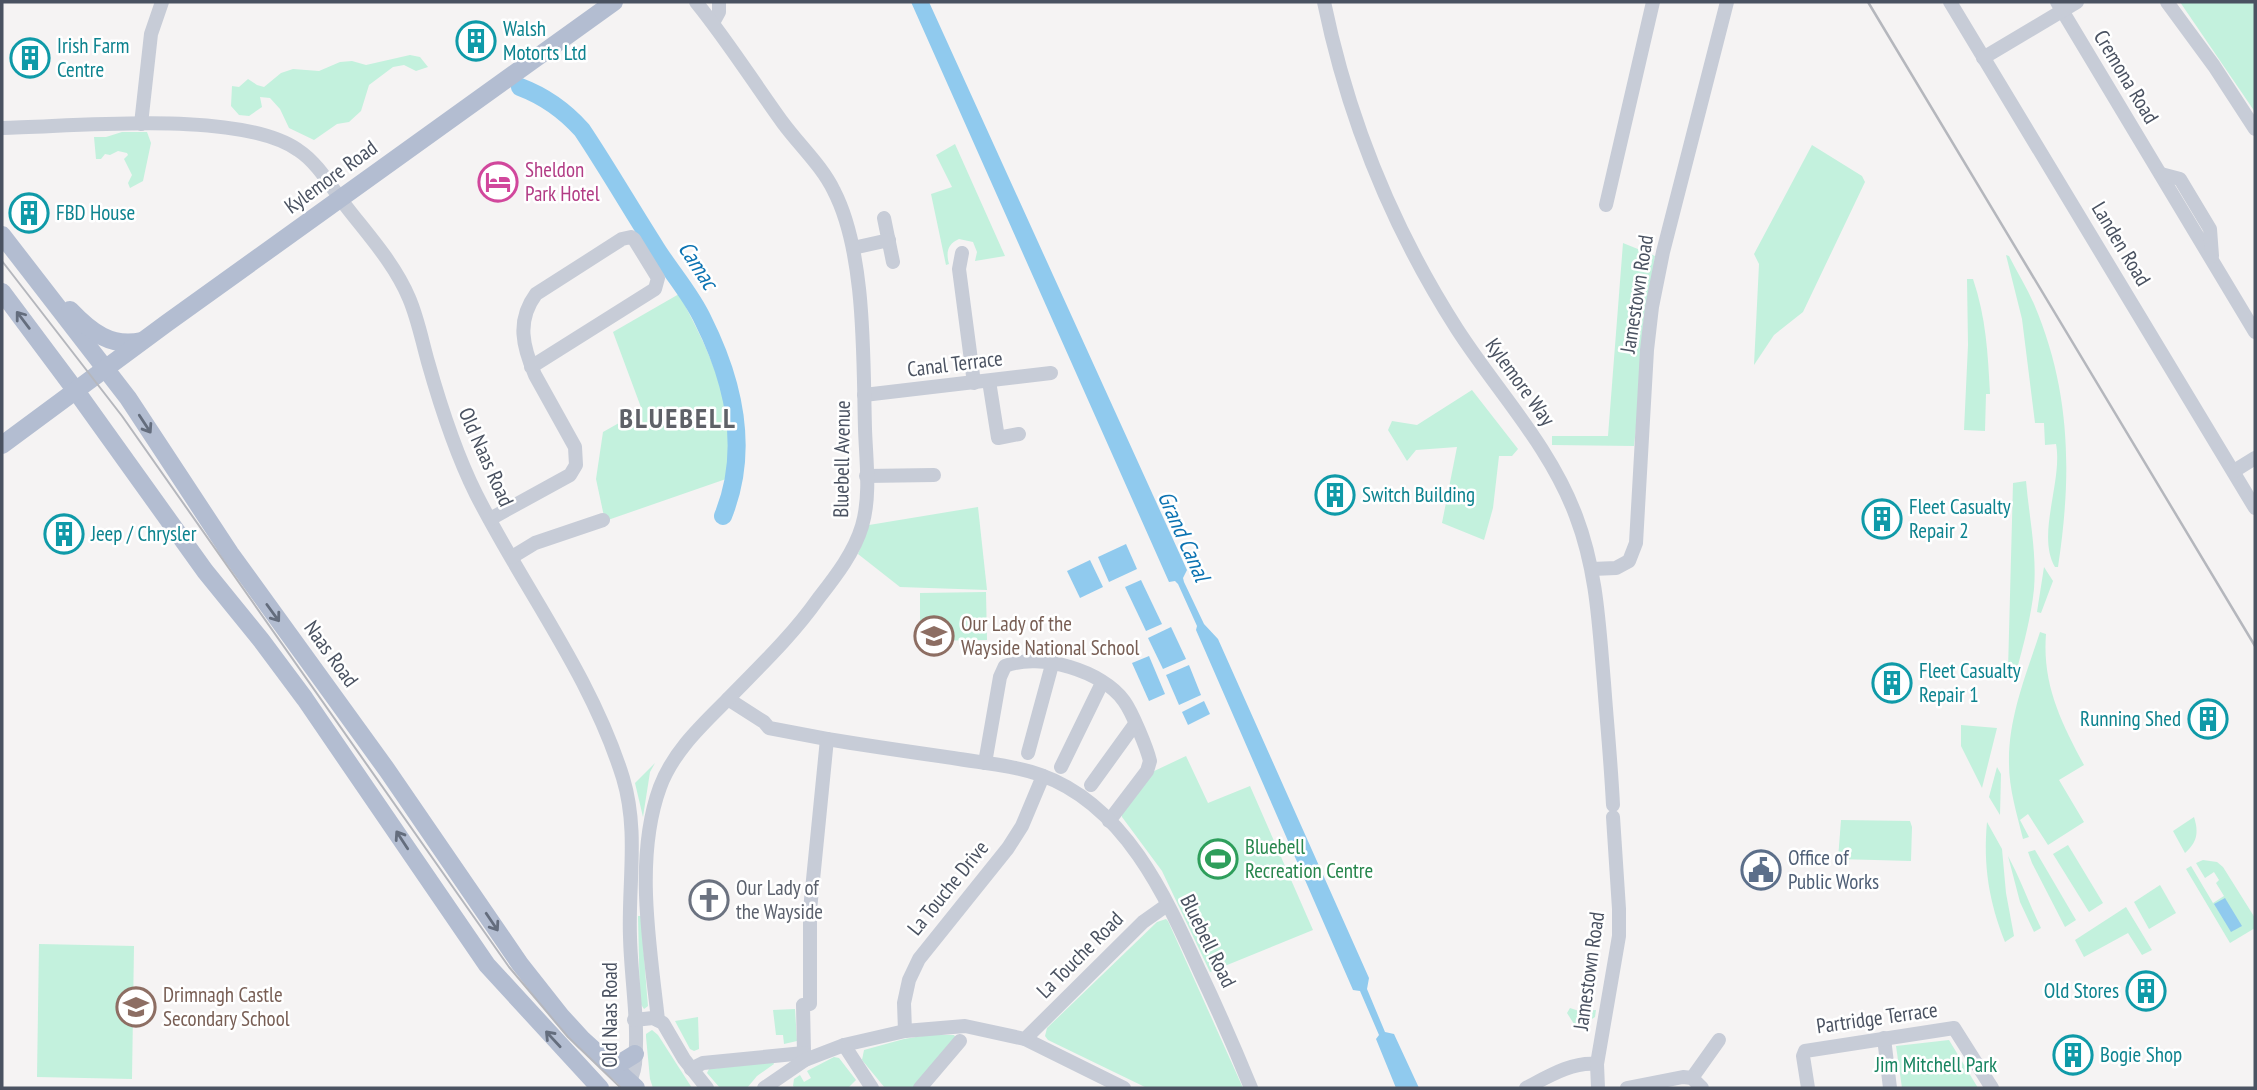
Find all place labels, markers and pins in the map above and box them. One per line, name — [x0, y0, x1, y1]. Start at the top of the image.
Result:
place label: Walsh Motorts Ltd — [503, 15, 587, 66]
building icon: Walsh Motorts Ltd — [455, 20, 497, 62]
place label: Irish Farm Centre — [57, 32, 130, 83]
building icon: Irish Farm Centre — [9, 37, 51, 79]
place label: Sheldon Park Hotel — [525, 156, 600, 207]
hotel icon: Sheldon Park Hotel — [477, 161, 519, 203]
building icon: FBD House — [8, 192, 50, 234]
place label: FBD House — [56, 199, 135, 226]
building icon: Switch Building — [1314, 474, 1356, 516]
place label: Switch Building — [1362, 481, 1475, 508]
place label: Fleet Casualty Repair 2 — [1909, 493, 2011, 544]
building icon: Fleet Casualty Repair 2 — [1861, 498, 1903, 540]
building icon: Jeep / Chrysler — [43, 513, 85, 555]
place label: Jeep / Chrysler — [90, 520, 197, 547]
place label: Our Lady of the Wayside National School — [961, 610, 1139, 661]
school or university icon: Our Lady of the Wayside National School — [913, 615, 955, 657]
place label: Fleet Casualty Repair 1 — [1919, 657, 2021, 708]
building icon: Fleet Casualty Repair 1 — [1871, 662, 1913, 704]
building icon: Running Shed — [2187, 698, 2229, 740]
place label: Running Shed — [2080, 705, 2181, 732]
place label: Bluebell Recreation Centre — [1245, 833, 1373, 884]
sports icon: Bluebell Recreation Centre — [1197, 838, 1239, 880]
place label: Office of Public Works — [1788, 844, 1879, 895]
public building icon: Office of Public Works — [1740, 849, 1782, 891]
place label: Our Lady of the Wayside — [736, 874, 823, 925]
church icon: Our Lady of the Wayside — [688, 879, 730, 921]
building icon: Old Stores — [2125, 970, 2167, 1012]
place label: Old Stores — [2044, 977, 2119, 1004]
place label: Drimnagh Castle Secondary School — [163, 981, 290, 1032]
school or university icon: Drimnagh Castle Secondary School — [115, 986, 157, 1028]
building icon: Bogie Shop — [2052, 1034, 2094, 1076]
place label: Bogie Shop — [2100, 1041, 2182, 1068]

